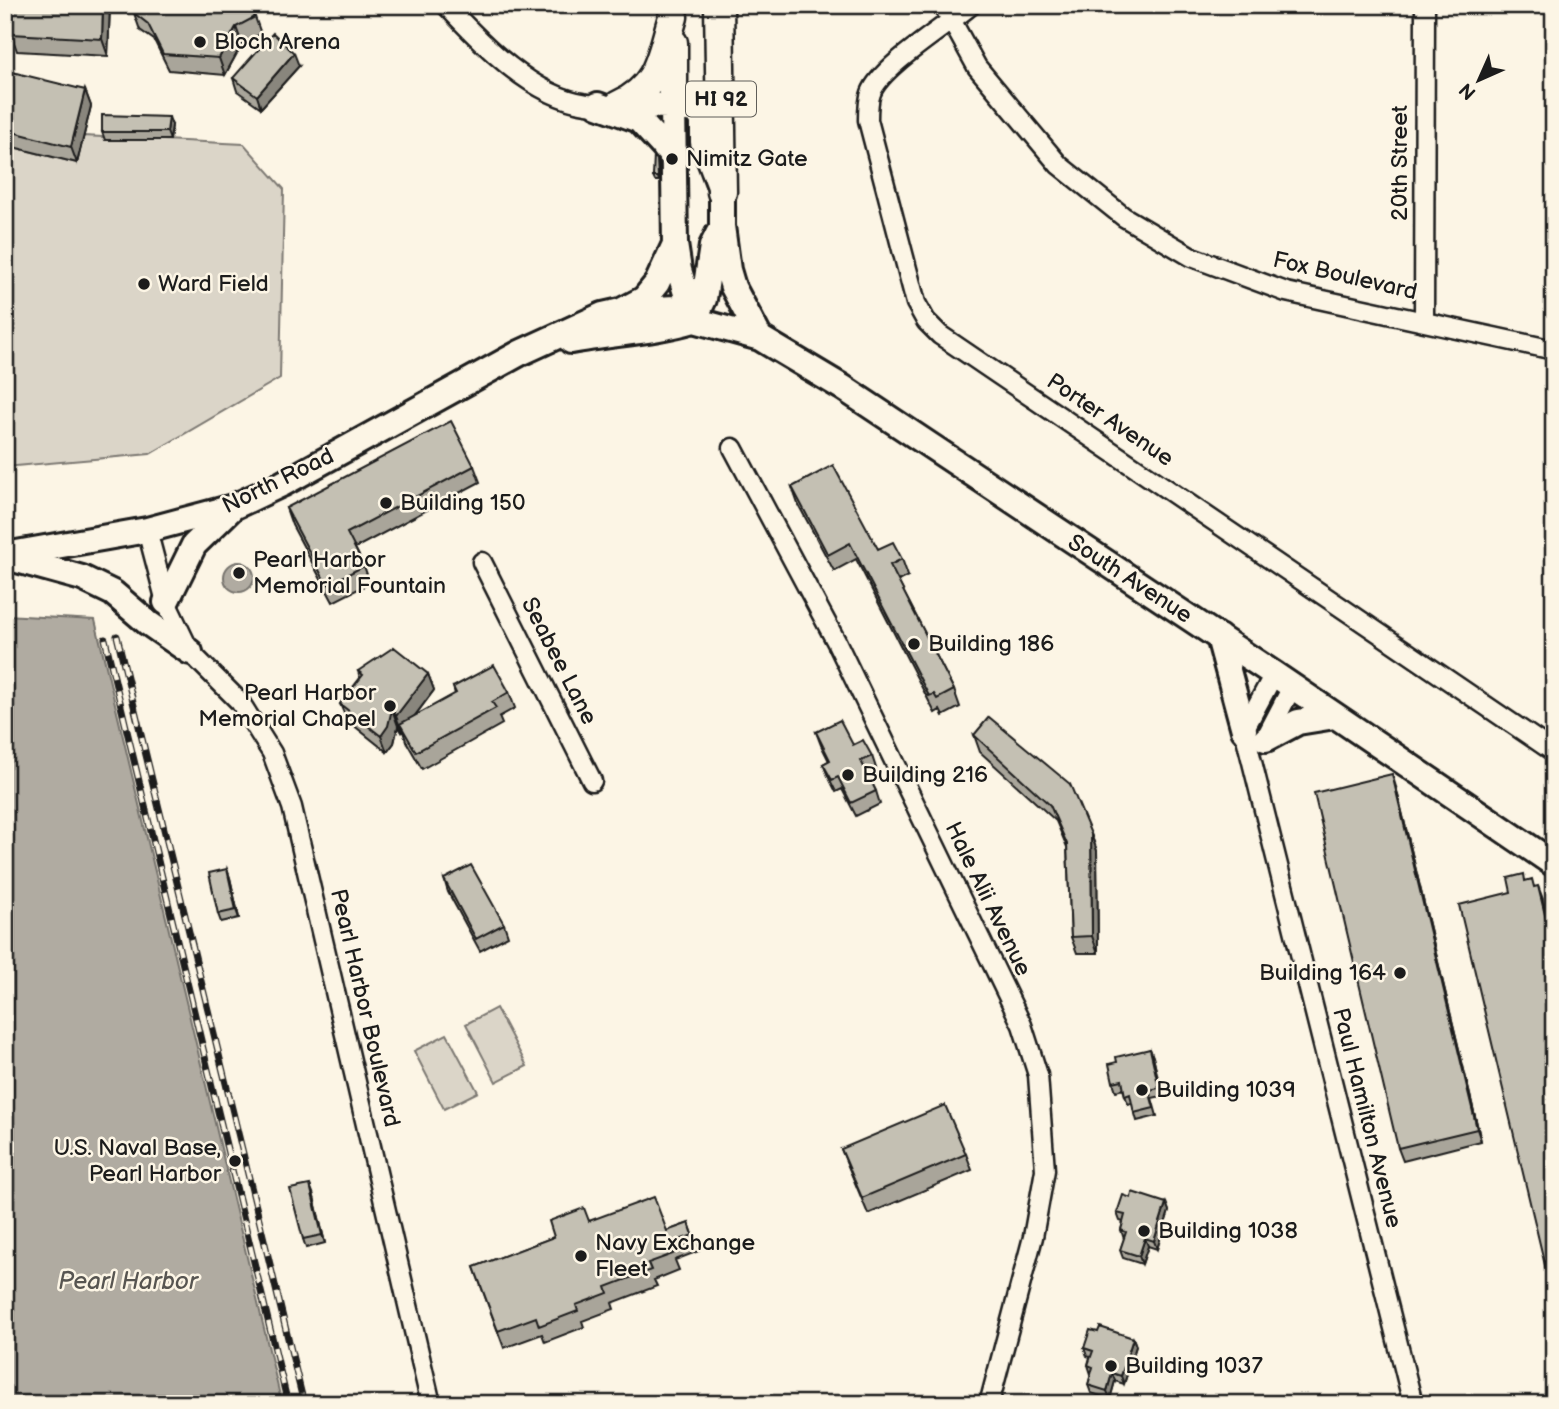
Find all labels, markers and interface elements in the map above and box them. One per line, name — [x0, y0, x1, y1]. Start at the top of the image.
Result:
place label: Bloch Arena — [214, 28, 340, 56]
marker: Bloch Arena — [192, 34, 208, 50]
north arrow — [1444, 46, 1514, 116]
text: N — [1455, 78, 1481, 104]
road number: HI 92 — [686, 82, 756, 116]
street label: 20th Street — [1386, 105, 1414, 221]
place label: Nimitz Gate — [686, 145, 808, 173]
marker: Nimitz Gate — [664, 151, 680, 167]
street label: Fox Boulevard — [1270, 246, 1420, 306]
place label: Ward Field — [158, 270, 269, 298]
marker: Ward Field — [136, 276, 152, 292]
street label: Porter Avenue — [1041, 367, 1179, 473]
street label: North Road — [218, 442, 338, 520]
place label: Building 150 — [400, 489, 526, 517]
marker: Building 150 — [378, 495, 394, 511]
street label: South Avenue — [1063, 528, 1197, 630]
place label: Pearl Harbor Memorial Fountain — [253, 546, 446, 600]
marker: Pearl Harbor Memorial Fountain — [231, 565, 247, 581]
street label: Seabee Lane — [515, 593, 603, 729]
place label: Building 186 — [928, 630, 1054, 658]
marker: Building 186 — [906, 636, 922, 652]
place label: Pearl Harbor Memorial Chapel — [198, 679, 377, 733]
marker: Pearl Harbor Memorial Chapel — [382, 698, 398, 714]
place label: Building 216 — [862, 761, 988, 789]
marker: Building 216 — [840, 767, 856, 783]
street label: Hale Alii Avenue — [939, 817, 1037, 981]
street label: Pearl Harbor Boulevard — [324, 886, 406, 1130]
place label: Building 164 — [1259, 959, 1386, 987]
marker: Building 164 — [1392, 965, 1408, 981]
street label: Paul Hamilton Avenue — [1326, 1005, 1408, 1231]
place label: Building 1039 — [1156, 1076, 1296, 1104]
marker: Building 1039 — [1134, 1082, 1150, 1098]
place label: U.S. Naval Base, Pearl Harbor — [54, 1134, 222, 1188]
marker: U.S. Naval Base, Pearl Harbor — [227, 1153, 243, 1169]
place label: Building 1038 — [1158, 1217, 1298, 1245]
marker: Building 1038 — [1136, 1223, 1152, 1239]
place label: Navy Exchange Fleet — [595, 1229, 755, 1283]
marker: Navy Exchange Fleet — [573, 1248, 589, 1264]
water label: Pearl Harbor — [58, 1267, 200, 1296]
place label: Building 1037 — [1125, 1352, 1264, 1380]
marker: Building 1037 — [1103, 1358, 1119, 1374]

